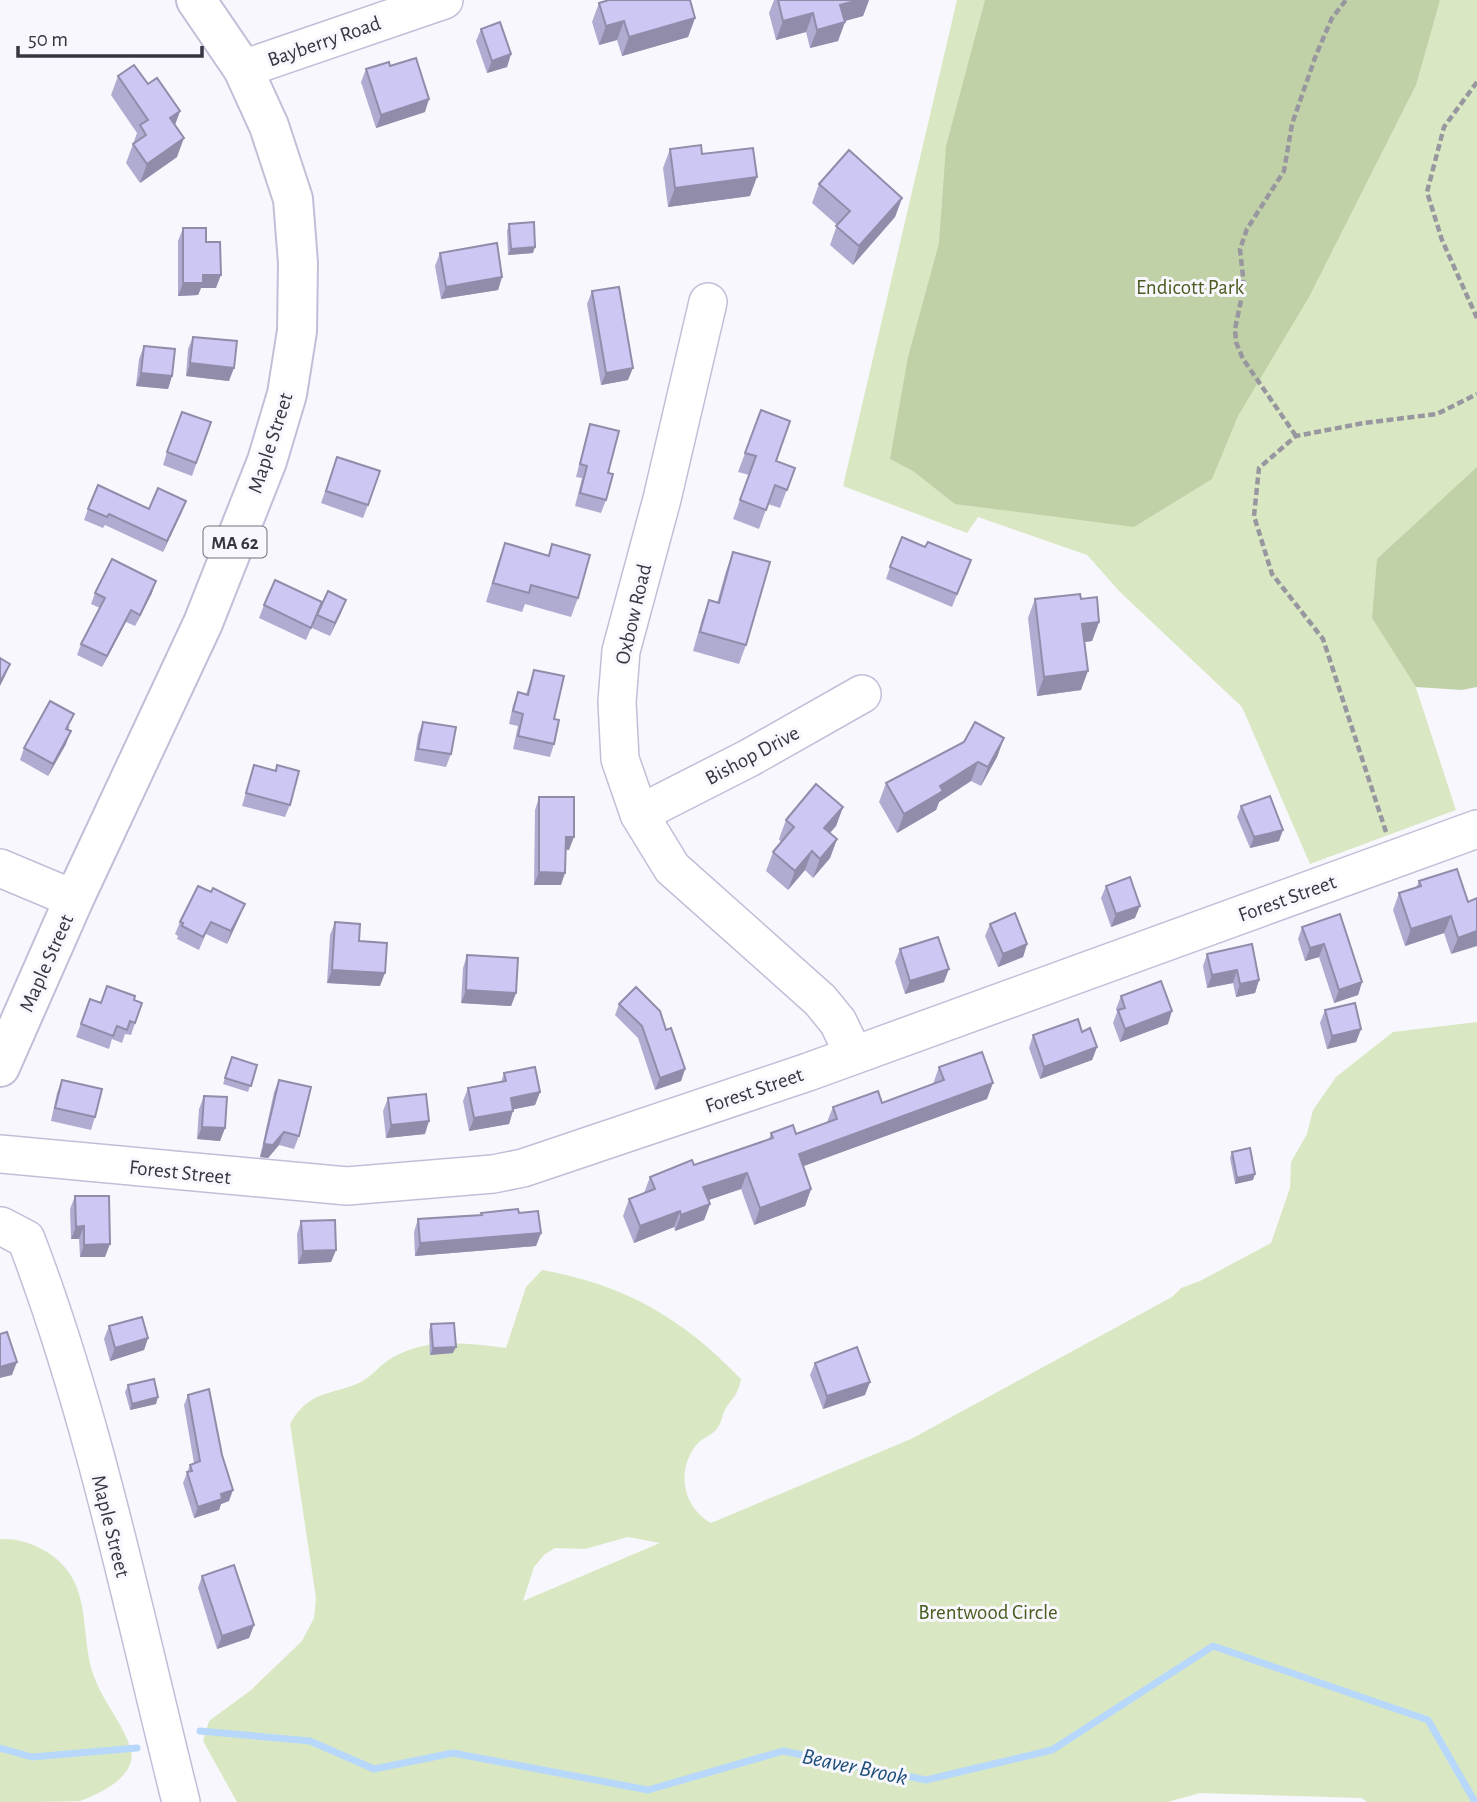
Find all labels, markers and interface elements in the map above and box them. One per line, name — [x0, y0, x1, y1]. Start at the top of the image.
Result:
street label: Bayberry Road — [265, 12, 384, 71]
scale bar — [18, 14, 201, 58]
text: 50 m — [28, 29, 68, 50]
park label: Endicott Park — [1136, 277, 1245, 298]
street label: Maple Street — [244, 390, 297, 496]
road number: MA 62 — [204, 526, 266, 558]
street label: Oxbow Road — [612, 562, 655, 666]
street label: Bishop Drive — [702, 722, 803, 789]
street label: Forest Street — [1236, 871, 1339, 926]
street label: Maple Street — [16, 911, 77, 1015]
street label: Forest Street — [702, 1064, 806, 1117]
street label: Forest Street — [128, 1157, 232, 1188]
street label: Maple Street — [88, 1473, 133, 1580]
park label: Brentwood Circle — [918, 1602, 1058, 1623]
water label: Beaver Brook — [800, 1745, 910, 1790]

